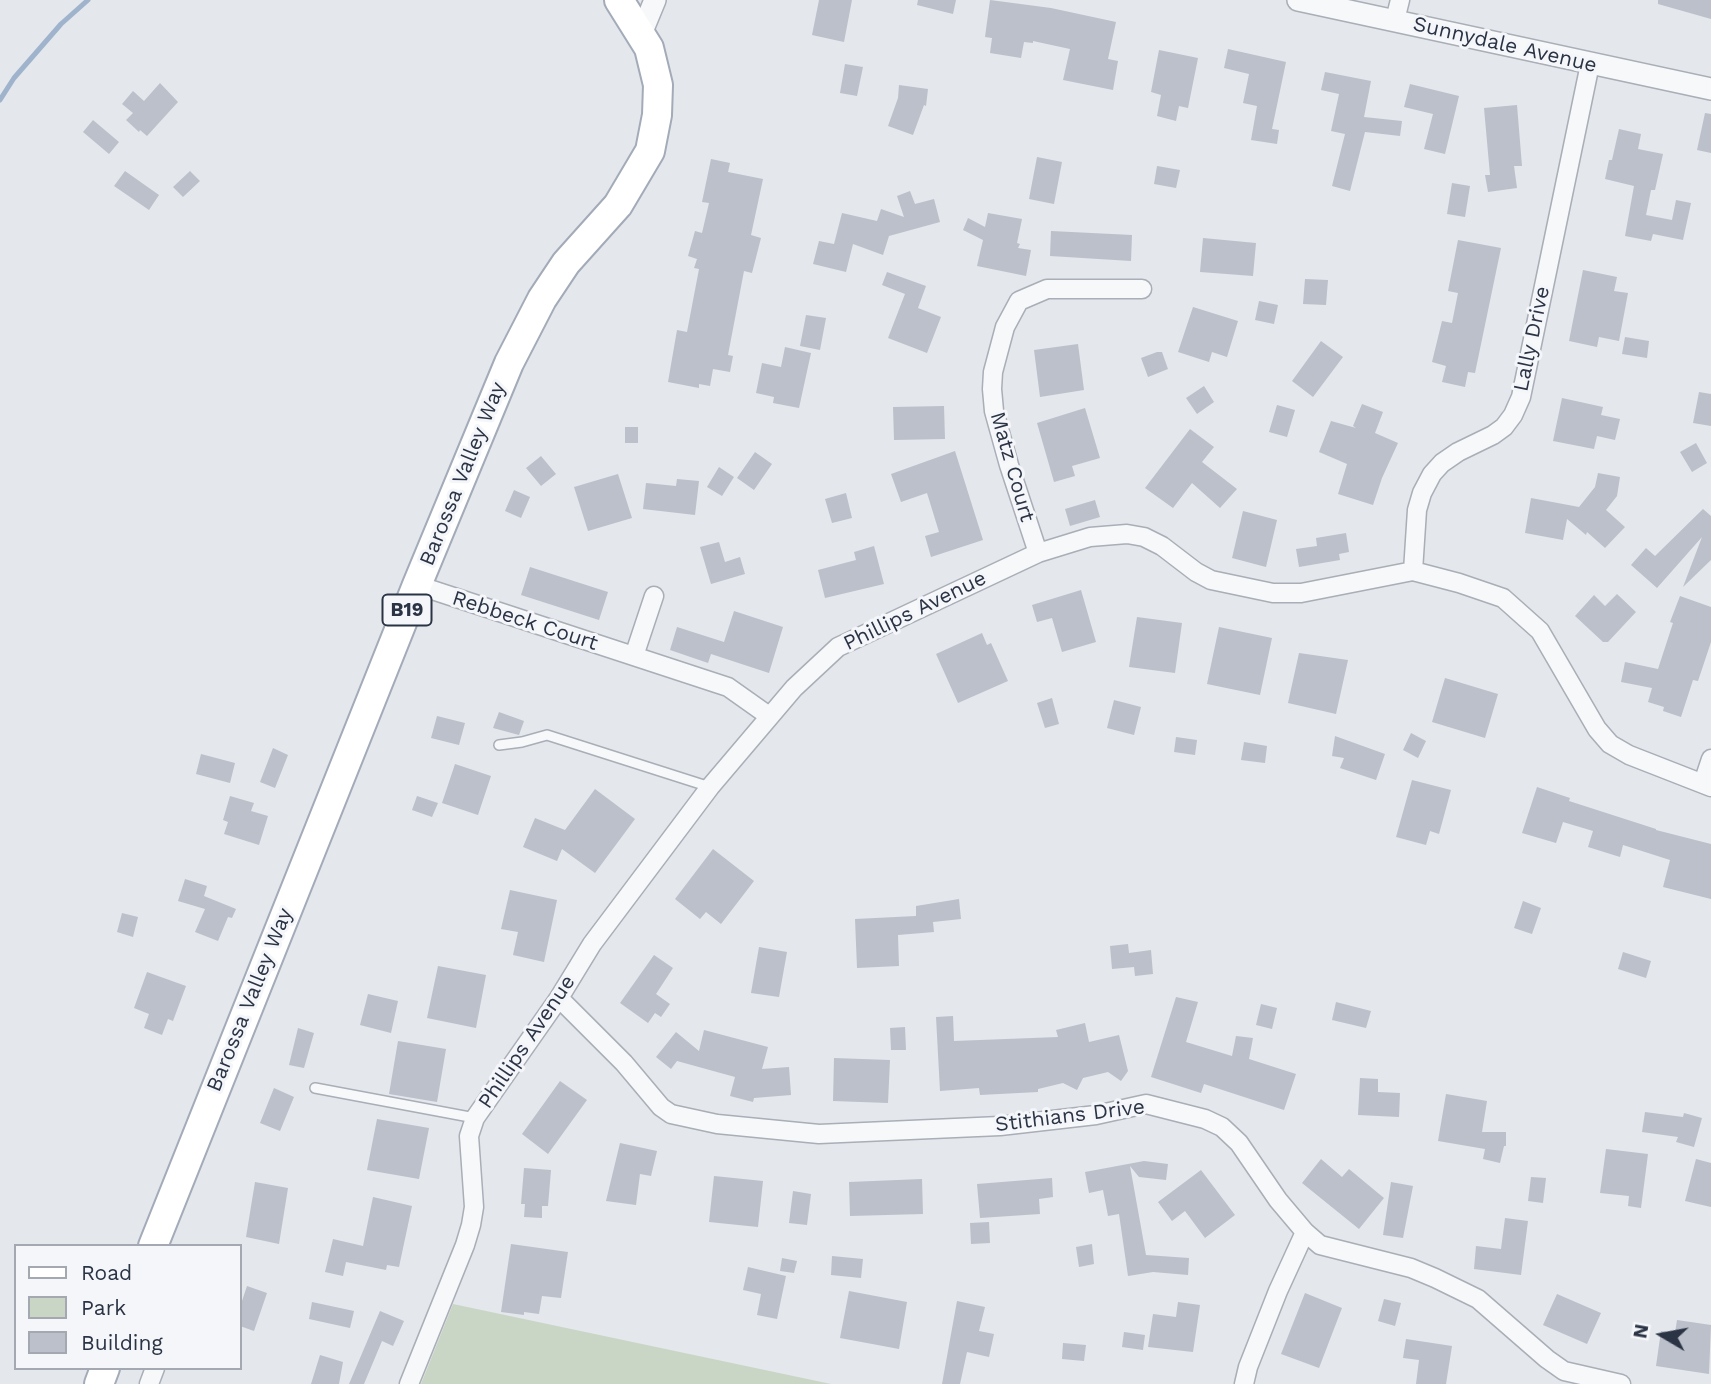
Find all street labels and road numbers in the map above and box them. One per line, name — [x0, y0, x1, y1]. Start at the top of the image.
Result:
street label: Sunnydale Avenue — [1411, 12, 1599, 78]
street label: Lally Drive — [1509, 284, 1555, 394]
street label: Barossa Valley Way — [415, 379, 511, 569]
street label: Matz Court — [984, 409, 1040, 525]
street label: Phillips Avenue — [840, 566, 990, 656]
street label: Rebbeck Court — [449, 586, 601, 656]
road number: B19 — [382, 594, 432, 625]
street label: Barossa Valley Way — [202, 905, 298, 1095]
street label: Phillips Avenue — [473, 970, 581, 1114]
street label: Stithians Drive — [994, 1094, 1146, 1138]

